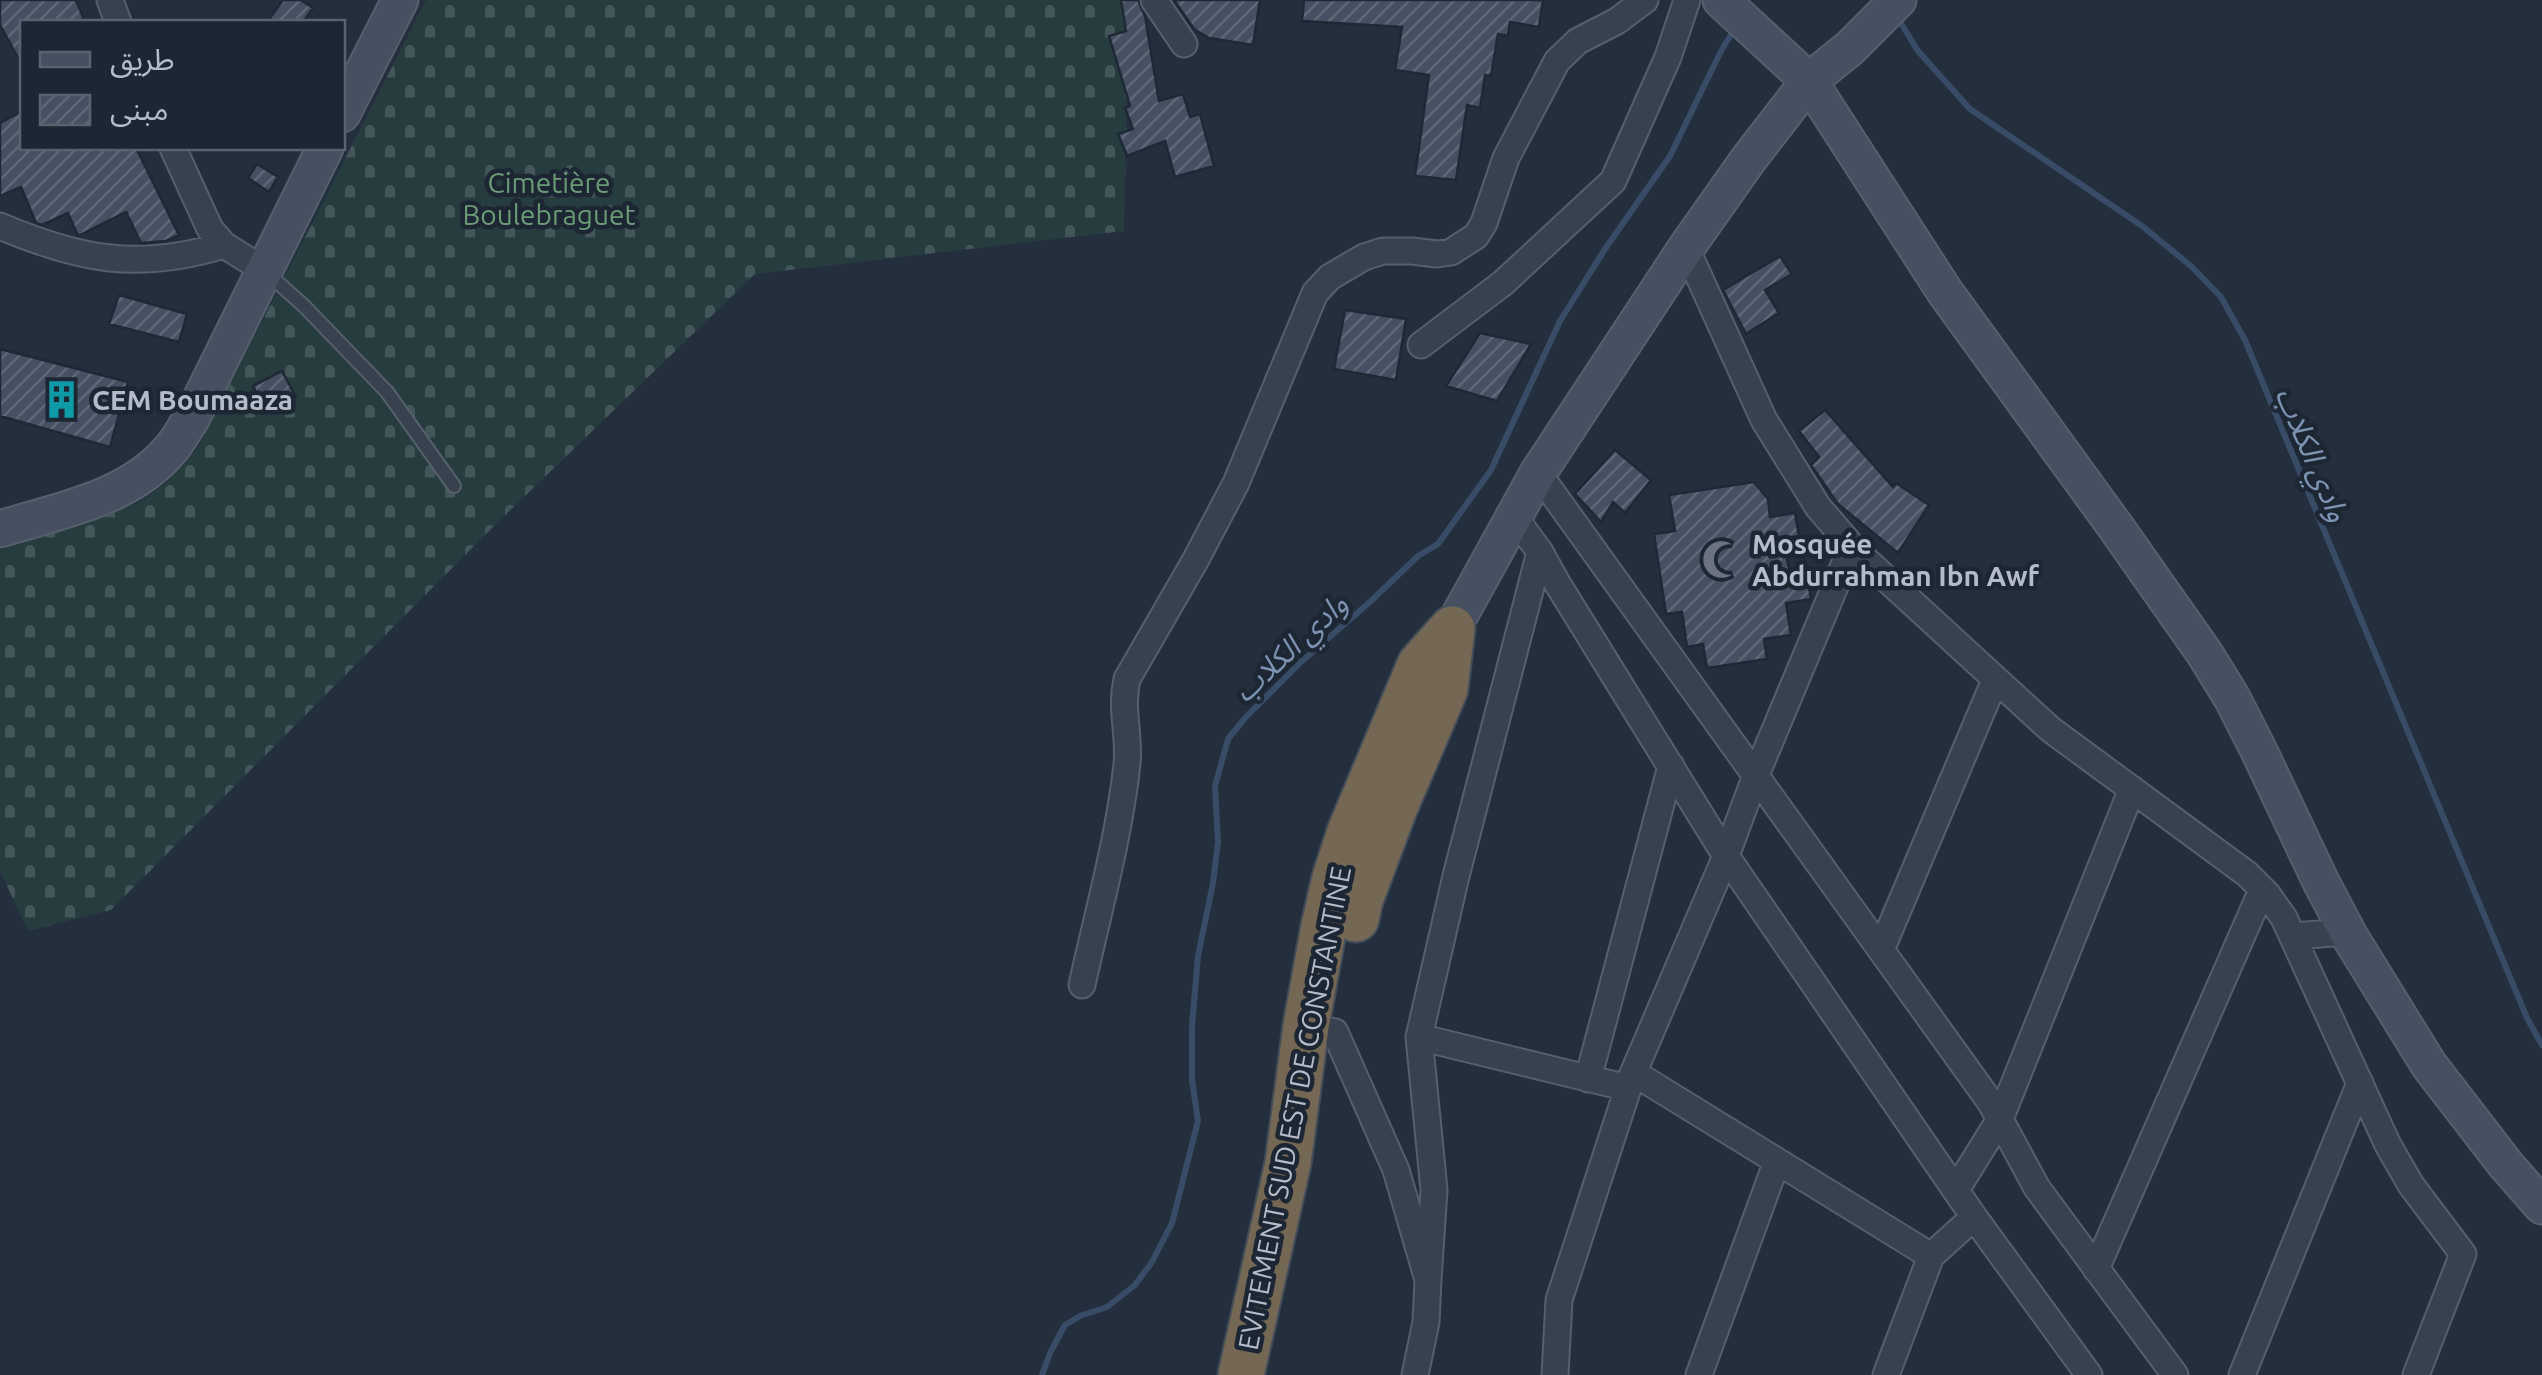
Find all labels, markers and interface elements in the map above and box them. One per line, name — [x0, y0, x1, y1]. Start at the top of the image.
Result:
legend — [20, 20, 345, 150]
text: طريق — [110, 42, 175, 78]
text: مبنى — [110, 92, 168, 127]
park label: Cimetière Boulebraguet — [463, 167, 635, 230]
building icon: CEM Boumaaza — [41, 378, 83, 420]
water label: وادي الكلاب — [2263, 382, 2357, 529]
place label: CEM Boumaaza — [92, 384, 293, 415]
place label: Mosquée Abdurrahman Ibn Awf — [1752, 528, 2040, 591]
mosque icon: Mosquée Abdurrahman Ibn Awf — [1701, 538, 1743, 580]
water label: وادي الكلاب — [1226, 586, 1358, 713]
street label: EVITEMENT SUD EST DE CONSTANTINE — [1232, 864, 1356, 1352]

